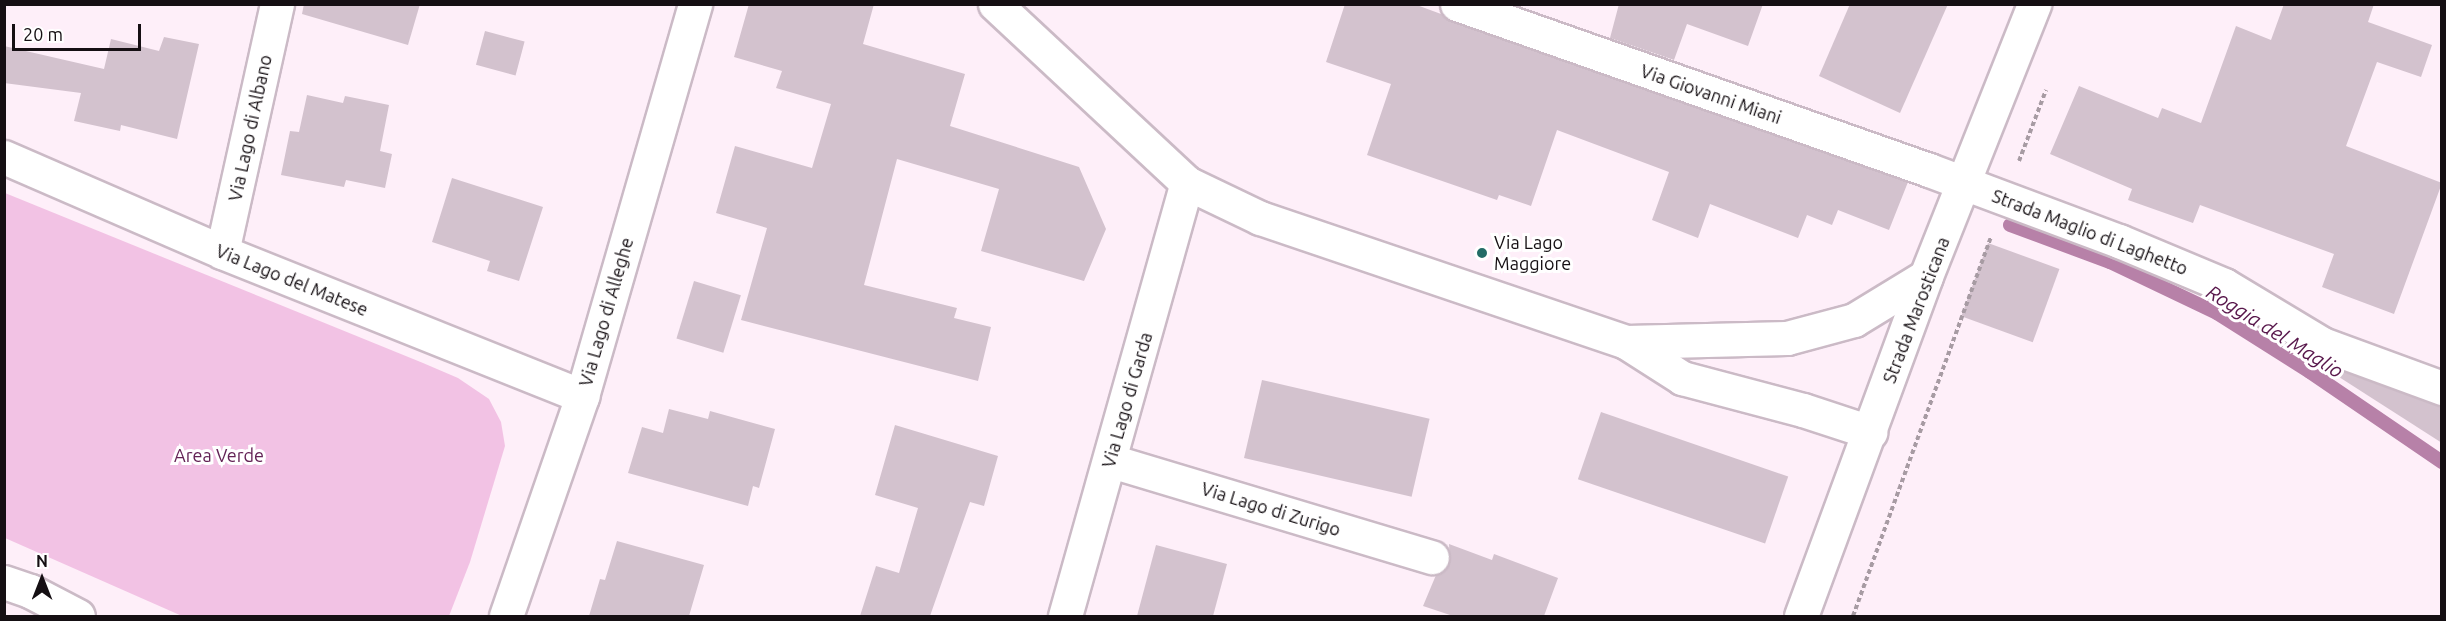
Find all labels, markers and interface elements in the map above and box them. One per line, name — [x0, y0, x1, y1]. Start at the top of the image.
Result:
scale bar — [15, 12, 144, 50]
text: 20 m — [23, 24, 63, 44]
street label: Via Lago di Albano — [224, 53, 276, 203]
street label: Via Giovanni Miani — [1638, 60, 1784, 128]
street label: Strada Maglio di Laghetto — [1989, 185, 2191, 279]
place label: Via Lago Maggiore — [1494, 232, 1571, 274]
street label: Strada Marosticana — [1878, 234, 1954, 386]
street label: Via Lago di Alleghe — [574, 235, 638, 389]
street label: Via Lago del Matese — [213, 240, 371, 320]
marker: Via Lago Maggiore — [1475, 246, 1489, 260]
water label: Roggia del Maglio — [2202, 279, 2348, 383]
street label: Via Lago di Garda — [1097, 330, 1157, 470]
park label: Area Verde — [174, 444, 264, 466]
street label: Via Lago di Zurigo — [1199, 478, 1343, 540]
north arrow — [12, 549, 72, 609]
text: N — [36, 552, 48, 570]

